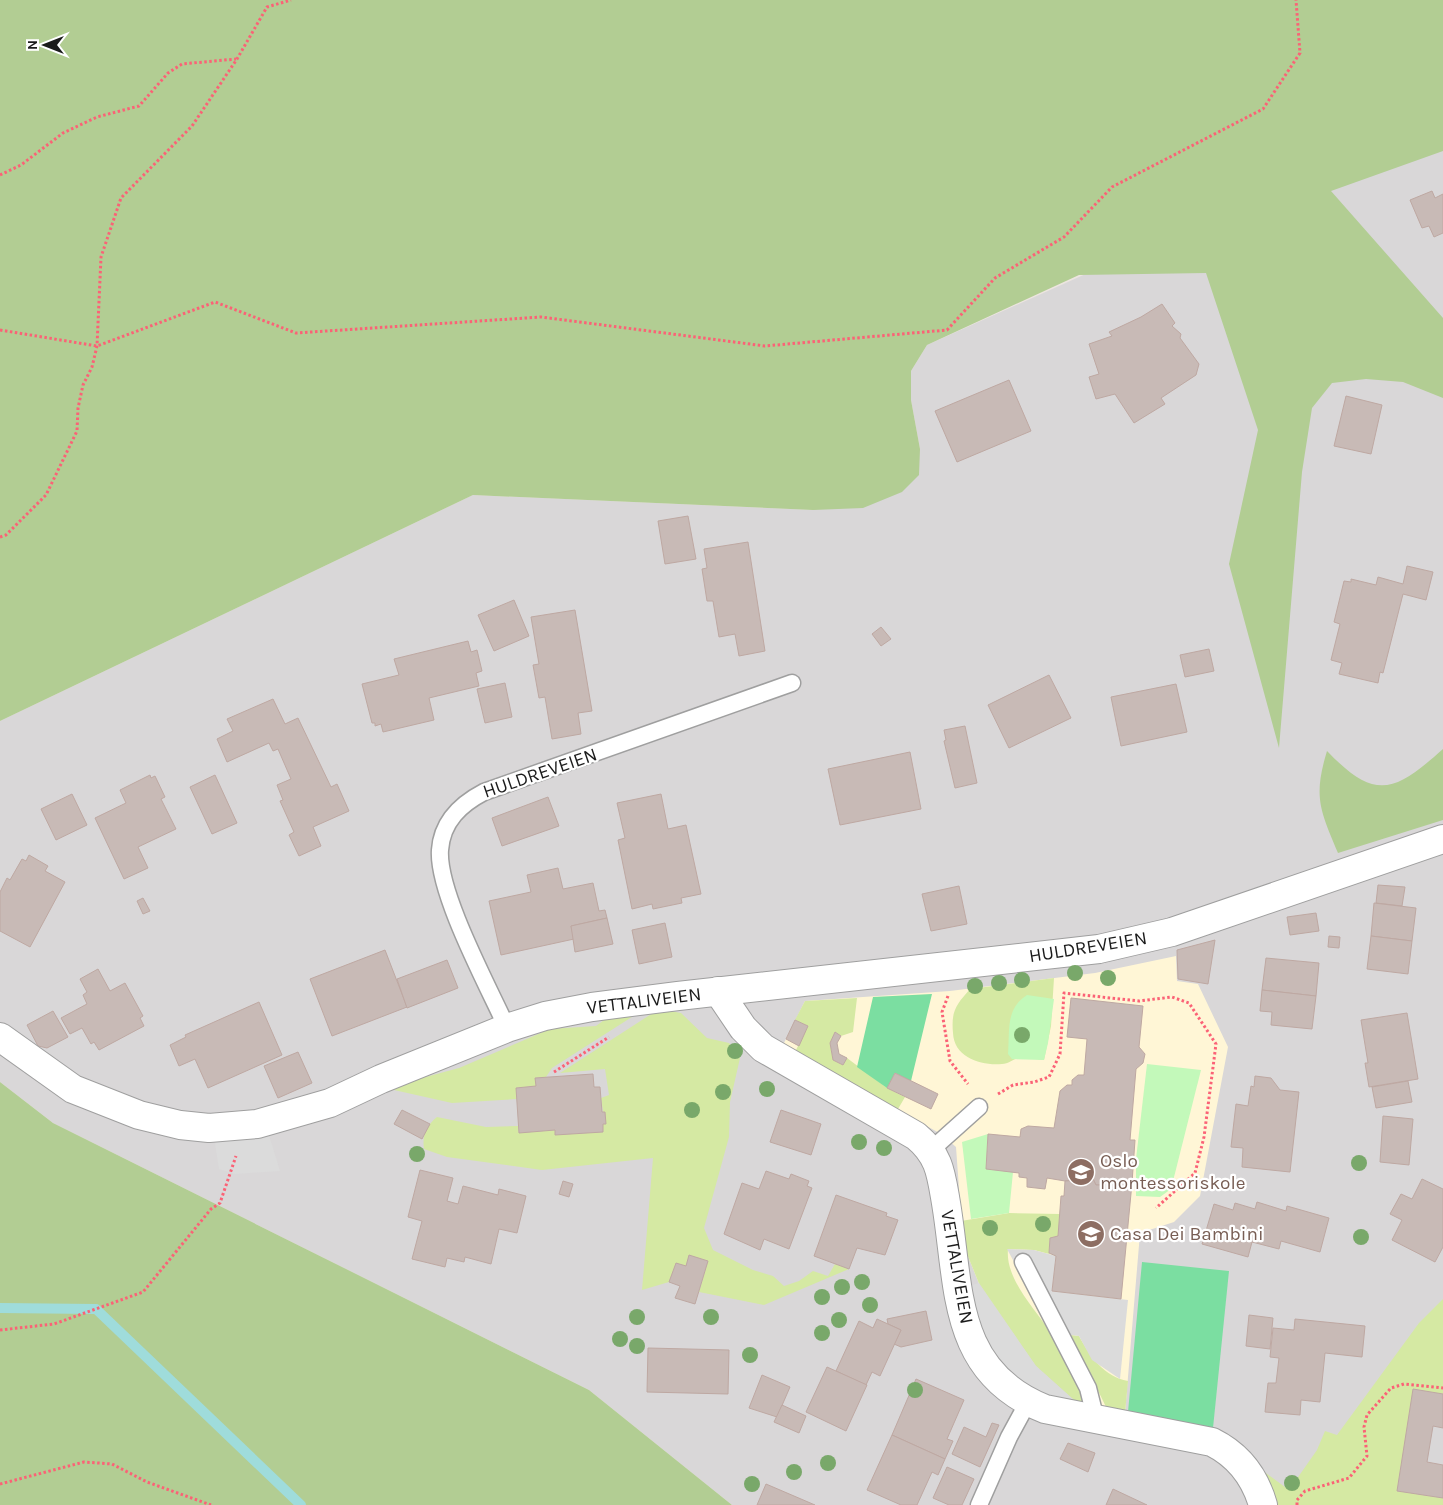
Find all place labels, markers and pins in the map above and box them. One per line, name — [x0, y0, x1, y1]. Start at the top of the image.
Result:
place label: Oslo montessoriskole — [1100, 1150, 1246, 1194]
school or university icon: Oslo montessoriskole — [1066, 1157, 1096, 1187]
school or university icon: Casa Dei Bambini — [1076, 1219, 1106, 1249]
place label: Casa Dei Bambini — [1110, 1223, 1264, 1245]

